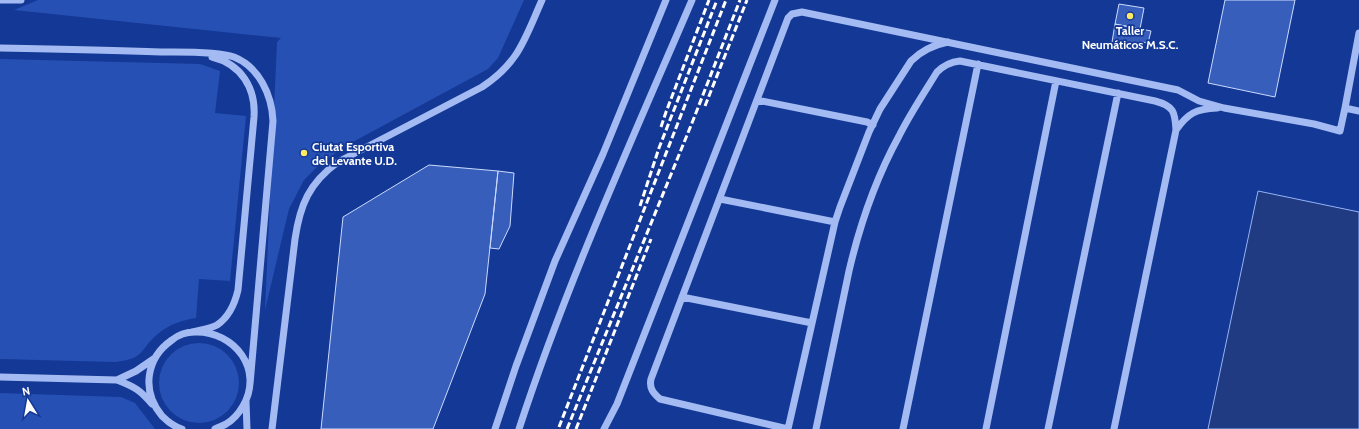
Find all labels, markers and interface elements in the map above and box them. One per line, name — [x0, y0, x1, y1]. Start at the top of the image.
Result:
marker: Taller Neumáticos M.S.C. — [1125, 11, 1135, 21]
place label: Taller Neumáticos M.S.C. — [1082, 23, 1179, 52]
place label: Ciutat Esportiva del Levante U.D. — [312, 139, 397, 168]
marker: Ciutat Esportiva del Levante U.D. — [299, 148, 309, 158]
north arrow — [8, 381, 48, 421]
text: N — [21, 384, 31, 399]

